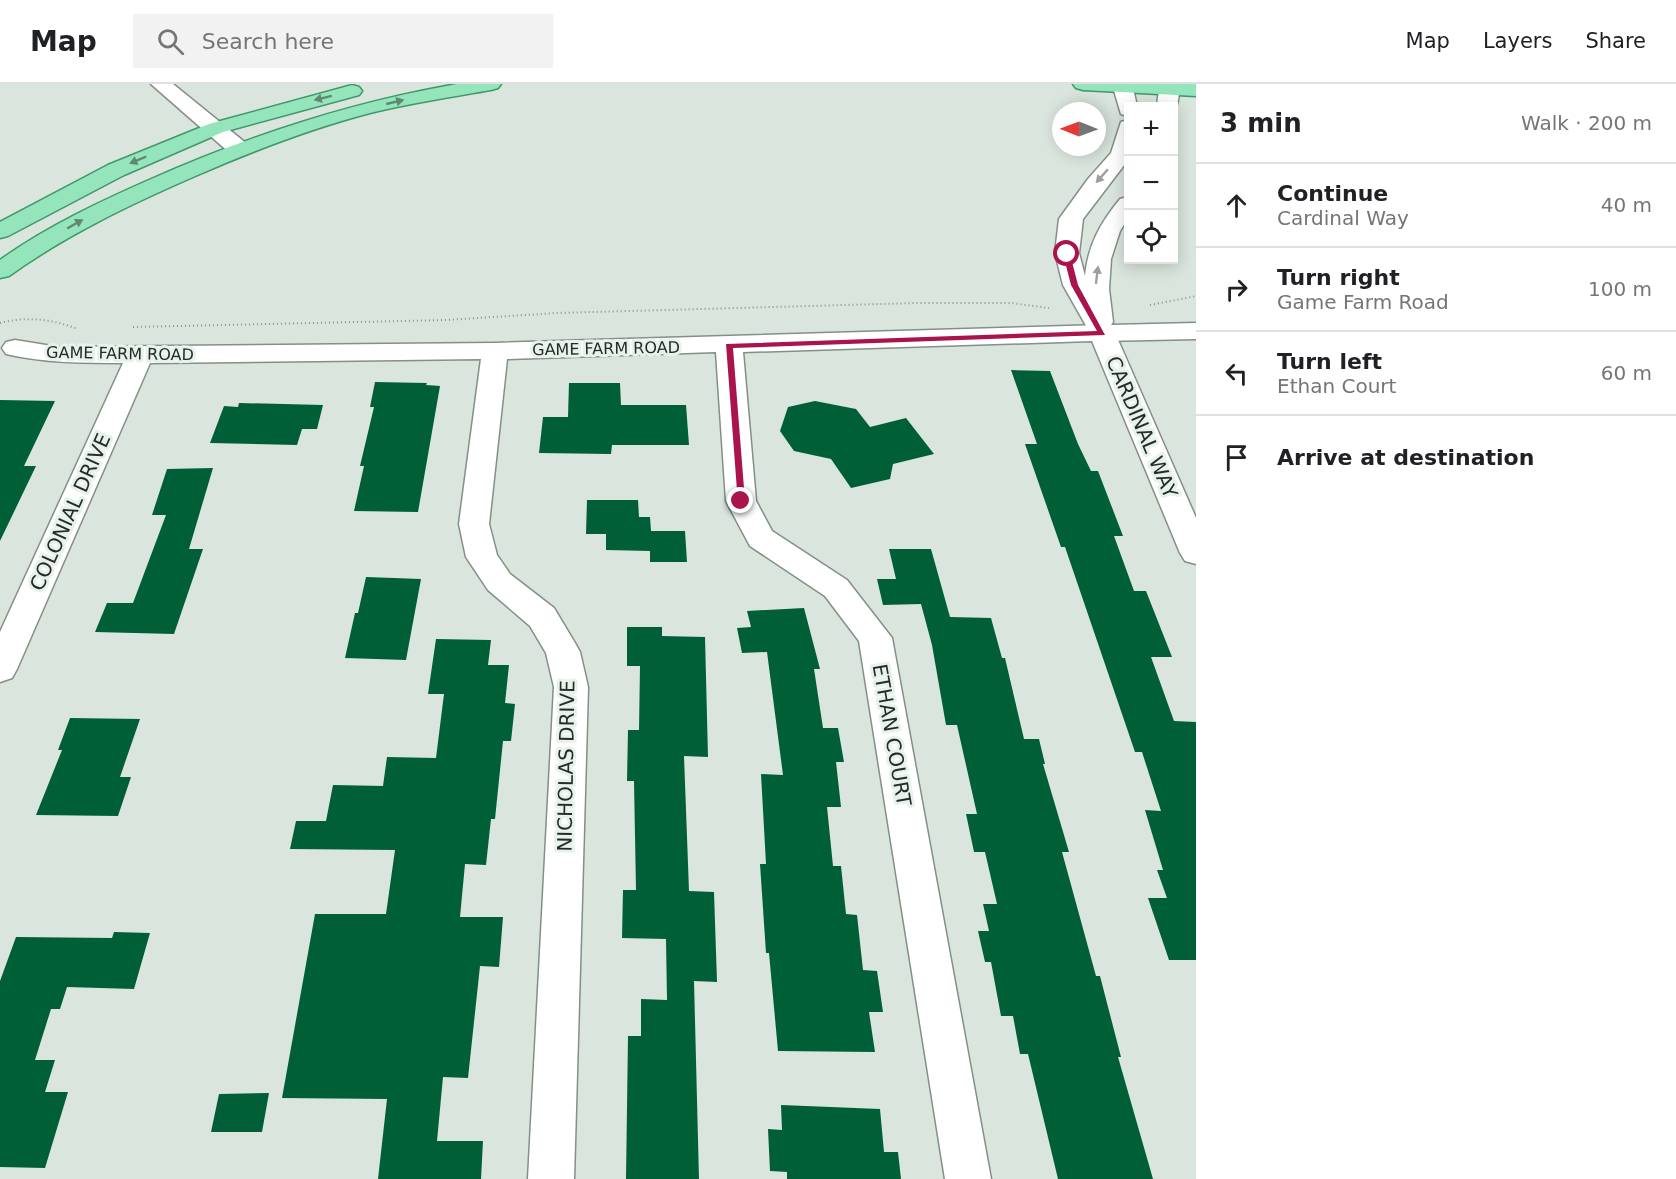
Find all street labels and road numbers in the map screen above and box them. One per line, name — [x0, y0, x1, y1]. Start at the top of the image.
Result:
street label: GAME FARM ROAD — [532, 338, 680, 359]
street label: GAME FARM ROAD — [46, 343, 194, 364]
street label: CARDINAL WAY — [1101, 352, 1183, 502]
street label: COLONIAL DRIVE — [25, 430, 115, 594]
street label: ETHAN COURT — [868, 662, 916, 809]
street label: NICHOLAS DRIVE — [553, 680, 579, 852]

